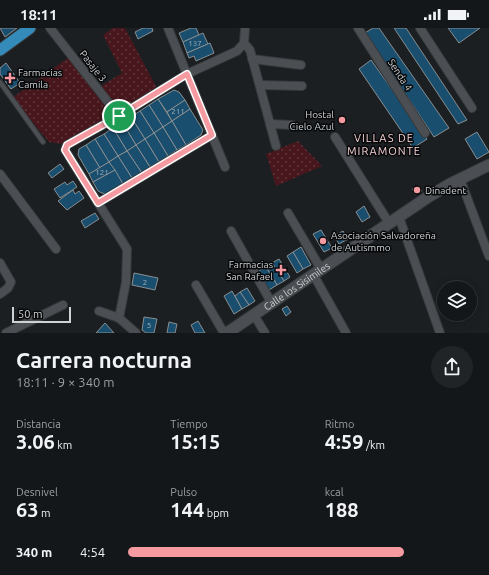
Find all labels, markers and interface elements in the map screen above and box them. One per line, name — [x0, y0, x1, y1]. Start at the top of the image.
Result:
text: 18:11 — [20, 6, 58, 23]
house number: 137 — [188, 39, 202, 48]
street label: Pasaje 3 — [77, 48, 109, 84]
street label: Senda 4 — [386, 57, 414, 93]
place label: Farmacias Camila — [18, 67, 62, 90]
marker: Farmacias Camila — [5, 73, 15, 83]
pin — [102, 99, 136, 133]
icon: arrive — [108, 105, 130, 127]
house number: 211 — [171, 107, 185, 116]
place label: Hostal Cielo Azul — [290, 109, 334, 132]
marker: Hostal Cielo Azul — [337, 115, 347, 125]
district label: VILLAS DE MIRAMONTE — [347, 132, 421, 157]
house number: 121 — [95, 168, 109, 177]
marker: Dinadent — [412, 185, 422, 195]
place label: Dinadent — [425, 185, 466, 196]
place label: Asociación Salvadoreña de Autismmo — [331, 230, 436, 253]
marker: Asociación Salvadoreña de Autismmo — [318, 236, 328, 246]
place label: Farmacias San Rafael — [226, 259, 273, 282]
street label: Calle los Sisimiles — [261, 260, 332, 312]
marker: Farmacias San Rafael — [276, 265, 286, 275]
house number: 2 — [143, 278, 147, 287]
map controls — [437, 281, 477, 321]
button: layers — [437, 281, 477, 321]
scale bar — [12, 305, 71, 324]
text: 50 m — [18, 308, 42, 320]
house number: 5 — [147, 321, 151, 330]
button: share — [431, 346, 473, 388]
text: Carrera nocturna — [16, 347, 192, 372]
text: 18:11 · 9 × 340 m — [16, 375, 115, 389]
text: Distancia — [16, 418, 61, 430]
text: Tiempo — [170, 418, 208, 430]
text: Ritmo — [325, 418, 354, 430]
text: 3.06 — [16, 430, 55, 453]
text: 15:15 — [170, 430, 220, 453]
text: 4:59 — [325, 430, 363, 453]
text: km — [55, 439, 72, 451]
text: /km — [363, 439, 385, 451]
text: Desnivel — [16, 486, 58, 498]
text: Pulso — [170, 486, 197, 498]
text: kcal — [325, 486, 344, 498]
text: 63 — [16, 498, 39, 521]
text: 144 — [170, 498, 204, 521]
text: 188 — [325, 498, 359, 521]
text: m — [39, 507, 51, 519]
text: bpm — [204, 507, 229, 519]
text: 340 m — [16, 545, 52, 559]
text: 4:54 — [80, 545, 105, 559]

